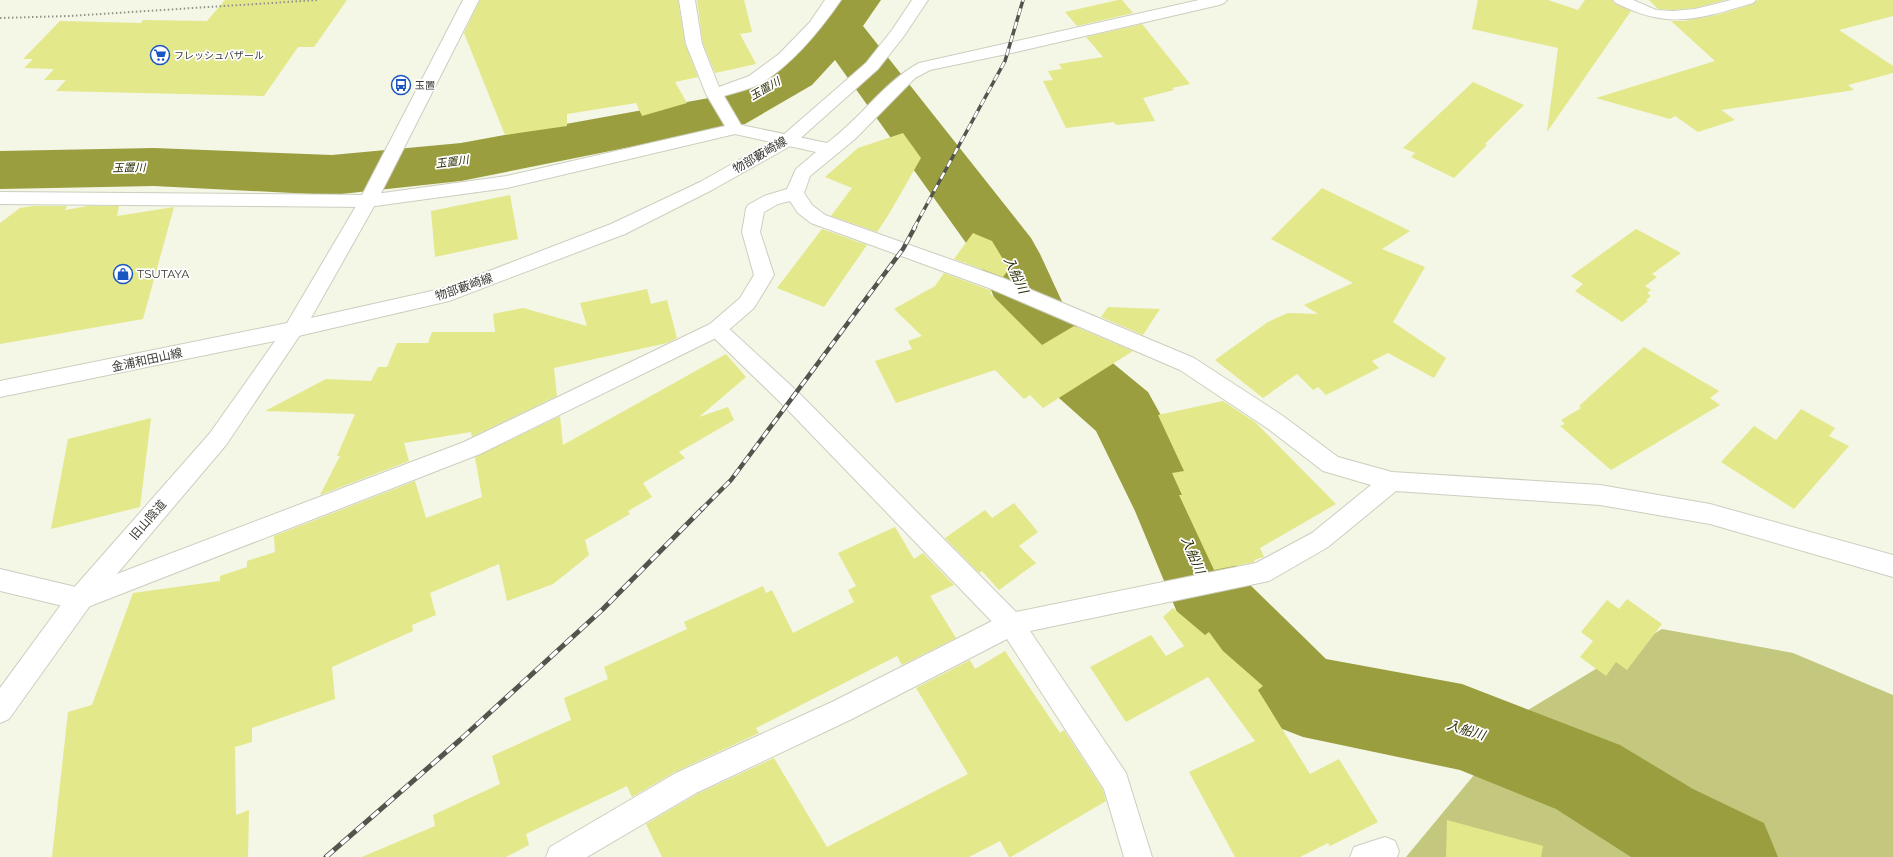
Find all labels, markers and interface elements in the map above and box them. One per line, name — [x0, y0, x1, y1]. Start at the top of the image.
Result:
supermarket icon: フレッシュバザール — [149, 44, 171, 66]
place label: フレッシュバザール — [174, 50, 264, 61]
bus stop icon: 玉置 — [390, 74, 412, 96]
water label: 玉置川 — [747, 75, 783, 103]
place label: 玉置 — [415, 80, 435, 91]
street label: 物部藪崎線 — [731, 134, 789, 176]
water label: 玉置川 — [435, 153, 470, 170]
water label: 玉置川 — [112, 161, 147, 175]
water label: 入船川 — [1001, 254, 1032, 298]
shop icon: TSUTAYA — [112, 263, 134, 285]
place label: TSUTAYA — [137, 267, 189, 281]
street label: 物部藪崎線 — [433, 271, 495, 303]
street label: 金浦和田山線 — [110, 346, 184, 374]
street label: 旧山陰道 — [127, 497, 169, 543]
water label: 入船川 — [1178, 534, 1208, 578]
water label: 入船川 — [1445, 717, 1489, 743]

